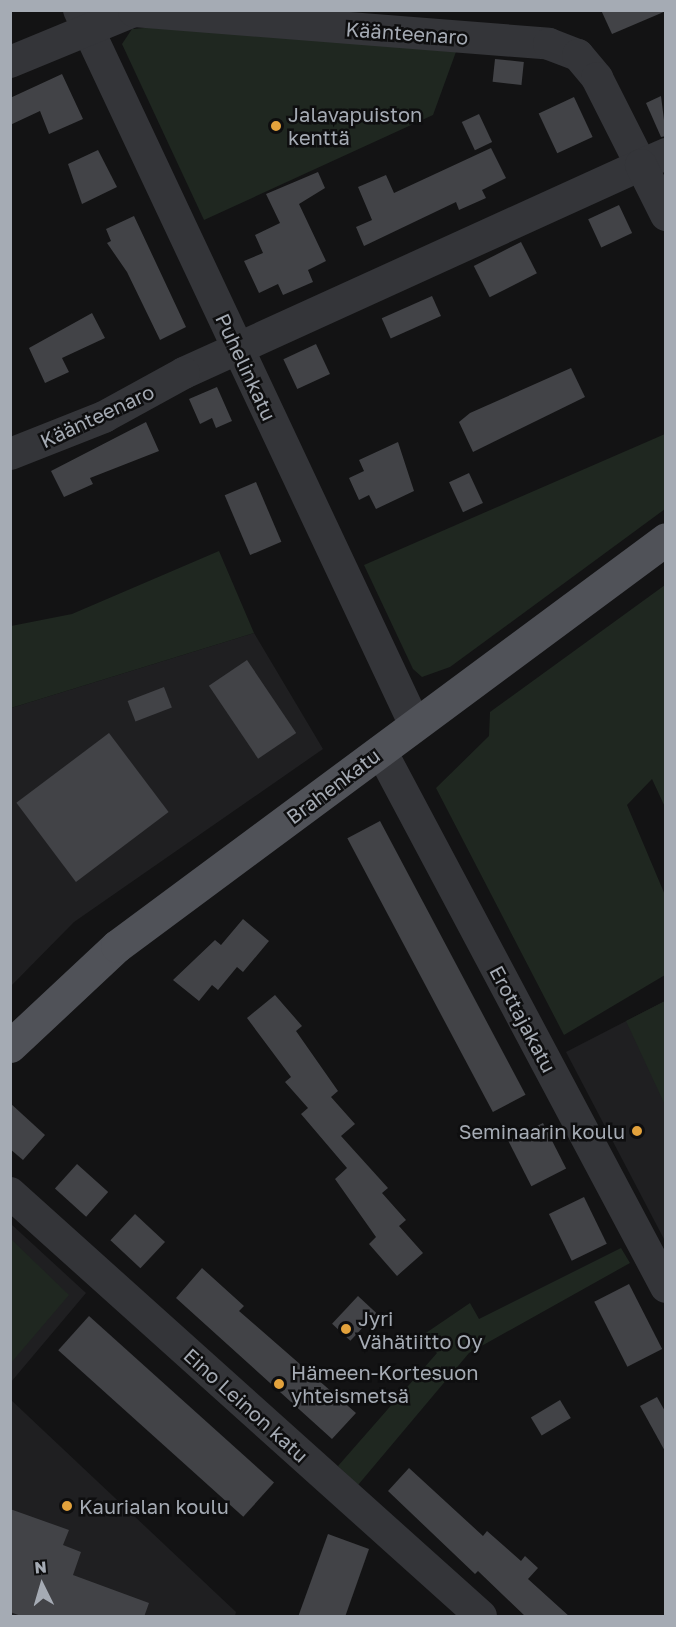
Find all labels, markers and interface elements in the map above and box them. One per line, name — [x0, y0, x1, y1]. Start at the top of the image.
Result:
street label: Käänteenaro — [345, 17, 469, 49]
place label: Jalavapuiston kenttä — [288, 102, 422, 149]
marker: Jalavapuiston kenttä — [269, 119, 283, 133]
street label: Puhelinkatu — [211, 310, 281, 424]
street label: Käänteenaro — [36, 379, 158, 453]
street label: Brahenkatu — [282, 743, 384, 829]
street label: Erottajakatu — [485, 961, 561, 1077]
place label: Seminaarin koulu — [459, 1119, 625, 1143]
marker: Seminaarin koulu — [630, 1124, 644, 1138]
place label: Jyri Vähätiitto Oy — [358, 1306, 483, 1353]
marker: Jyri Vähätiitto Oy — [339, 1322, 353, 1336]
street label: Eino Leinon katu — [179, 1343, 313, 1467]
place label: Hämeen-Kortesuon yhteismetsä — [291, 1360, 478, 1407]
marker: Hämeen-Kortesuon yhteismetsä — [272, 1377, 286, 1391]
place label: Kaurialan koulu — [79, 1494, 229, 1518]
marker: Kaurialan koulu — [60, 1499, 74, 1513]
north arrow — [12, 1555, 72, 1615]
text: N — [33, 1557, 47, 1578]

